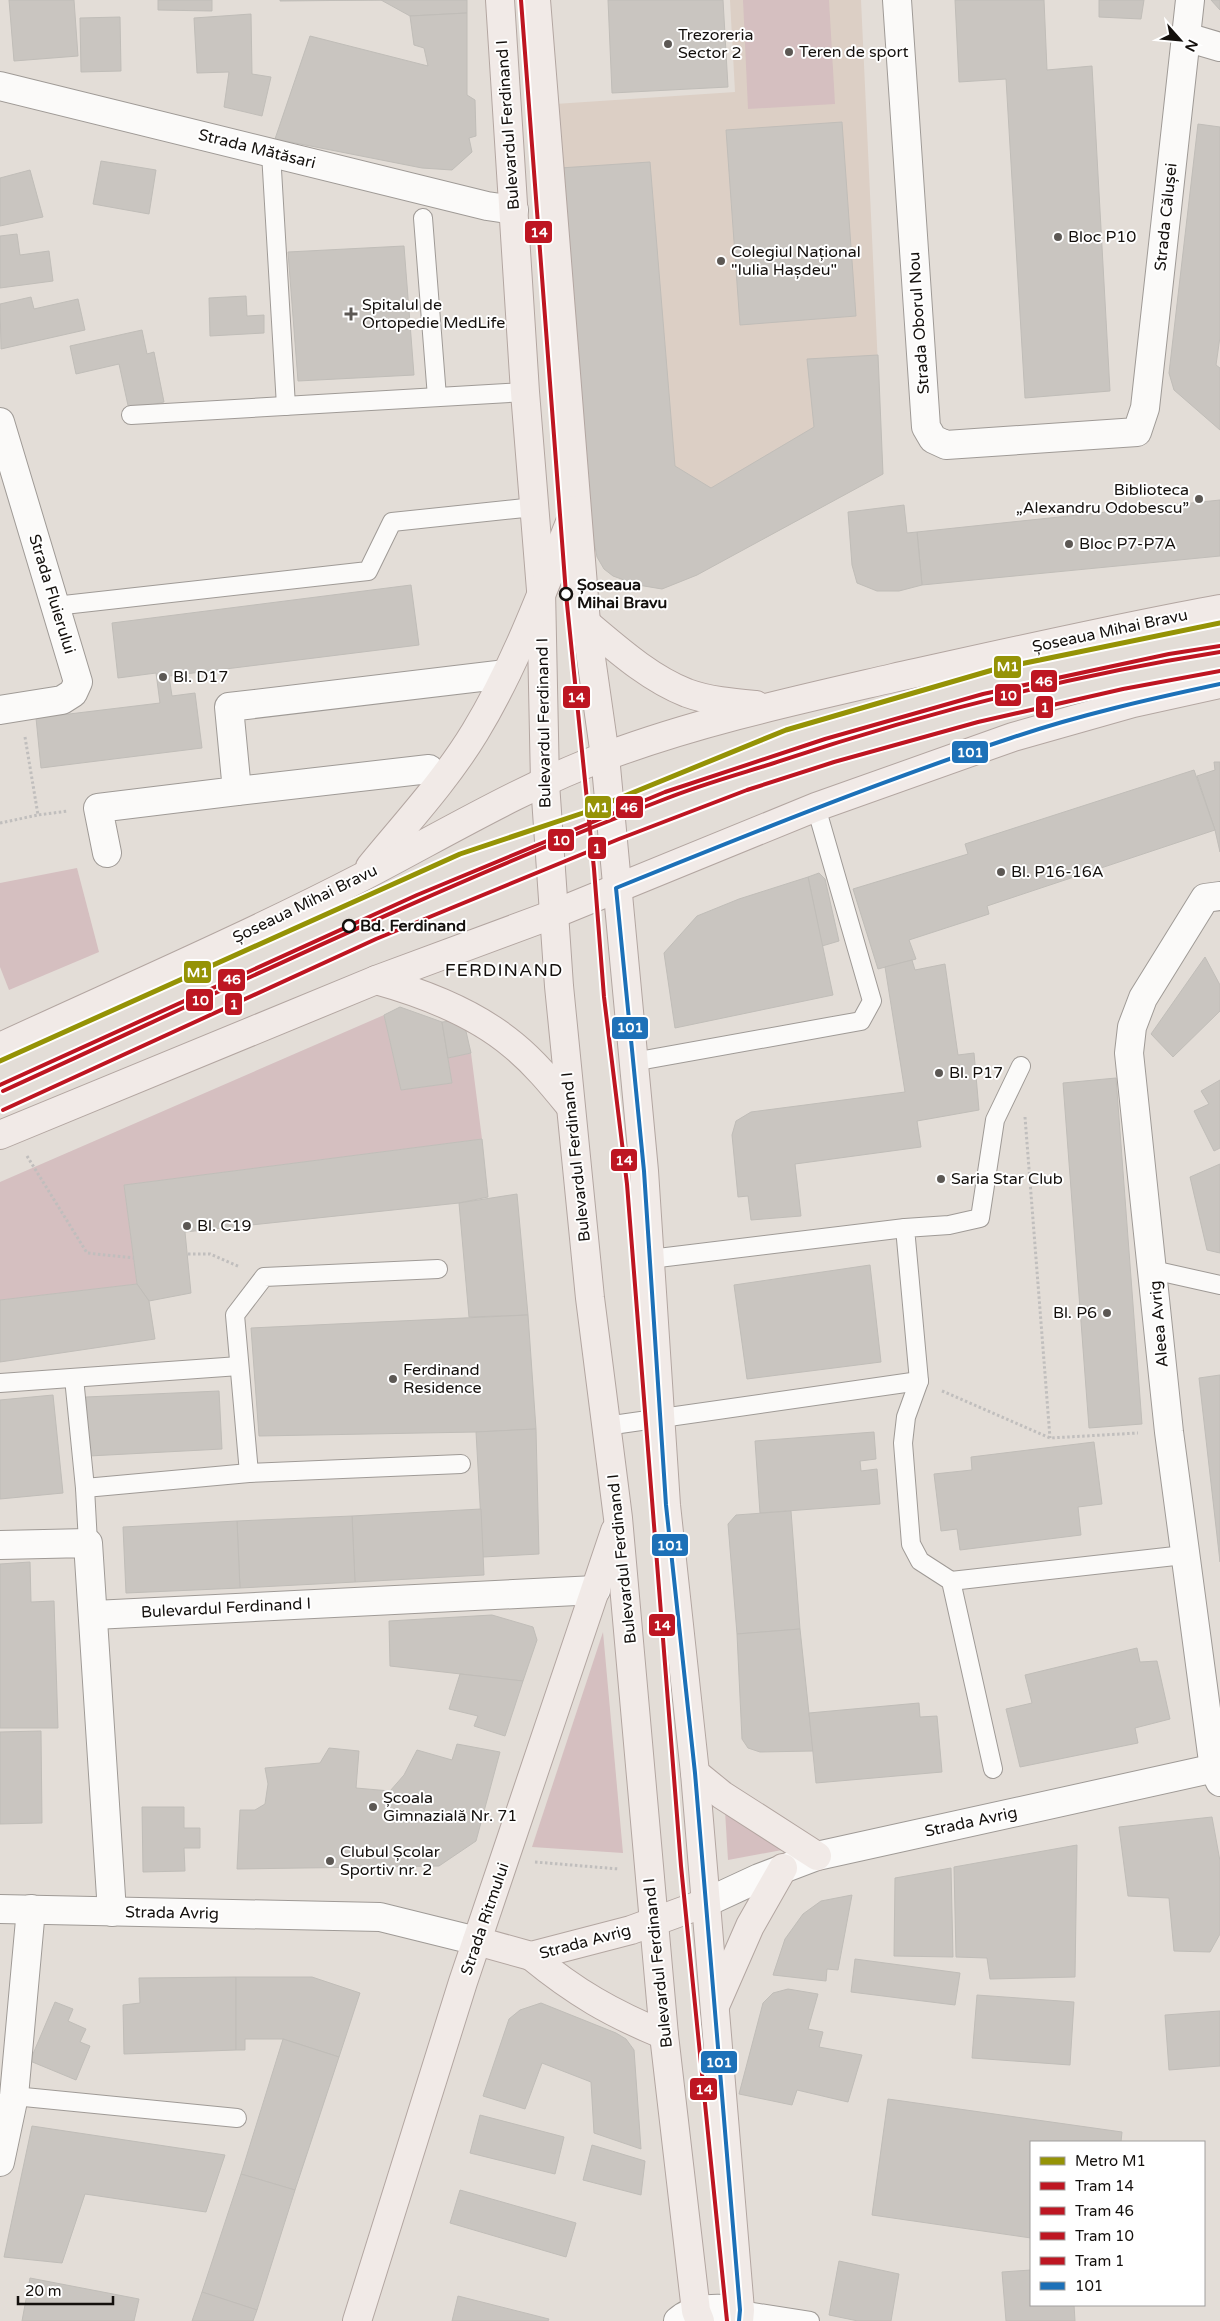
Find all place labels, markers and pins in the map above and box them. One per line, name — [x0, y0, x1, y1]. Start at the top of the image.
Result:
place label: Trezoreria Sector 2 — [678, 25, 753, 63]
marker: Trezoreria Sector 2 — [662, 38, 674, 50]
place label: Teren de sport — [799, 42, 909, 62]
marker: Teren de sport — [783, 46, 795, 58]
place label: Bloc P10 — [1068, 227, 1136, 247]
marker: Bloc P10 — [1052, 231, 1064, 243]
place label: Colegiul Național "Iulia Hașdeu" — [731, 242, 861, 280]
marker: Colegiul Național "Iulia Hașdeu" — [715, 255, 727, 267]
place label: Spitalul de Ortopedie MedLife — [362, 295, 505, 333]
marker: Spitalul de Ortopedie MedLife — [344, 307, 358, 321]
place label: Biblioteca „Alexandru Odobescu” — [1016, 480, 1189, 518]
marker: Biblioteca „Alexandru Odobescu” — [1193, 493, 1205, 505]
place label: Bloc P7-P7A — [1079, 534, 1176, 554]
marker: Bloc P7-P7A — [1063, 538, 1075, 550]
place label: Șoseaua Mihai Bravu — [577, 575, 667, 613]
marker: Șoseaua Mihai Bravu — [559, 587, 573, 601]
place label: Bl. D17 — [173, 667, 228, 687]
marker: Bl. D17 — [157, 671, 169, 683]
place label: Bl. P16-16A — [1011, 862, 1104, 882]
marker: Bl. P16-16A — [995, 866, 1007, 878]
place label: Bd. Ferdinand — [360, 916, 466, 936]
marker: Bd. Ferdinand — [342, 919, 356, 933]
place label: Bl. P17 — [949, 1063, 1003, 1083]
marker: Bl. P17 — [933, 1067, 945, 1079]
place label: Saria Star Club — [951, 1169, 1063, 1189]
marker: Saria Star Club — [935, 1173, 947, 1185]
place label: Bl. C19 — [197, 1216, 252, 1236]
marker: Bl. C19 — [181, 1220, 193, 1232]
place label: Bl. P6 — [1053, 1303, 1097, 1323]
marker: Bl. P6 — [1101, 1307, 1113, 1319]
place label: Ferdinand Residence — [403, 1360, 482, 1398]
marker: Ferdinand Residence — [387, 1373, 399, 1385]
place label: Școala Gimnazială Nr. 71 — [383, 1788, 517, 1826]
marker: Școala Gimnazială Nr. 71 — [367, 1801, 379, 1813]
place label: Clubul Școlar Sportiv nr. 2 — [340, 1842, 441, 1880]
marker: Clubul Școlar Sportiv nr. 2 — [324, 1855, 336, 1867]

